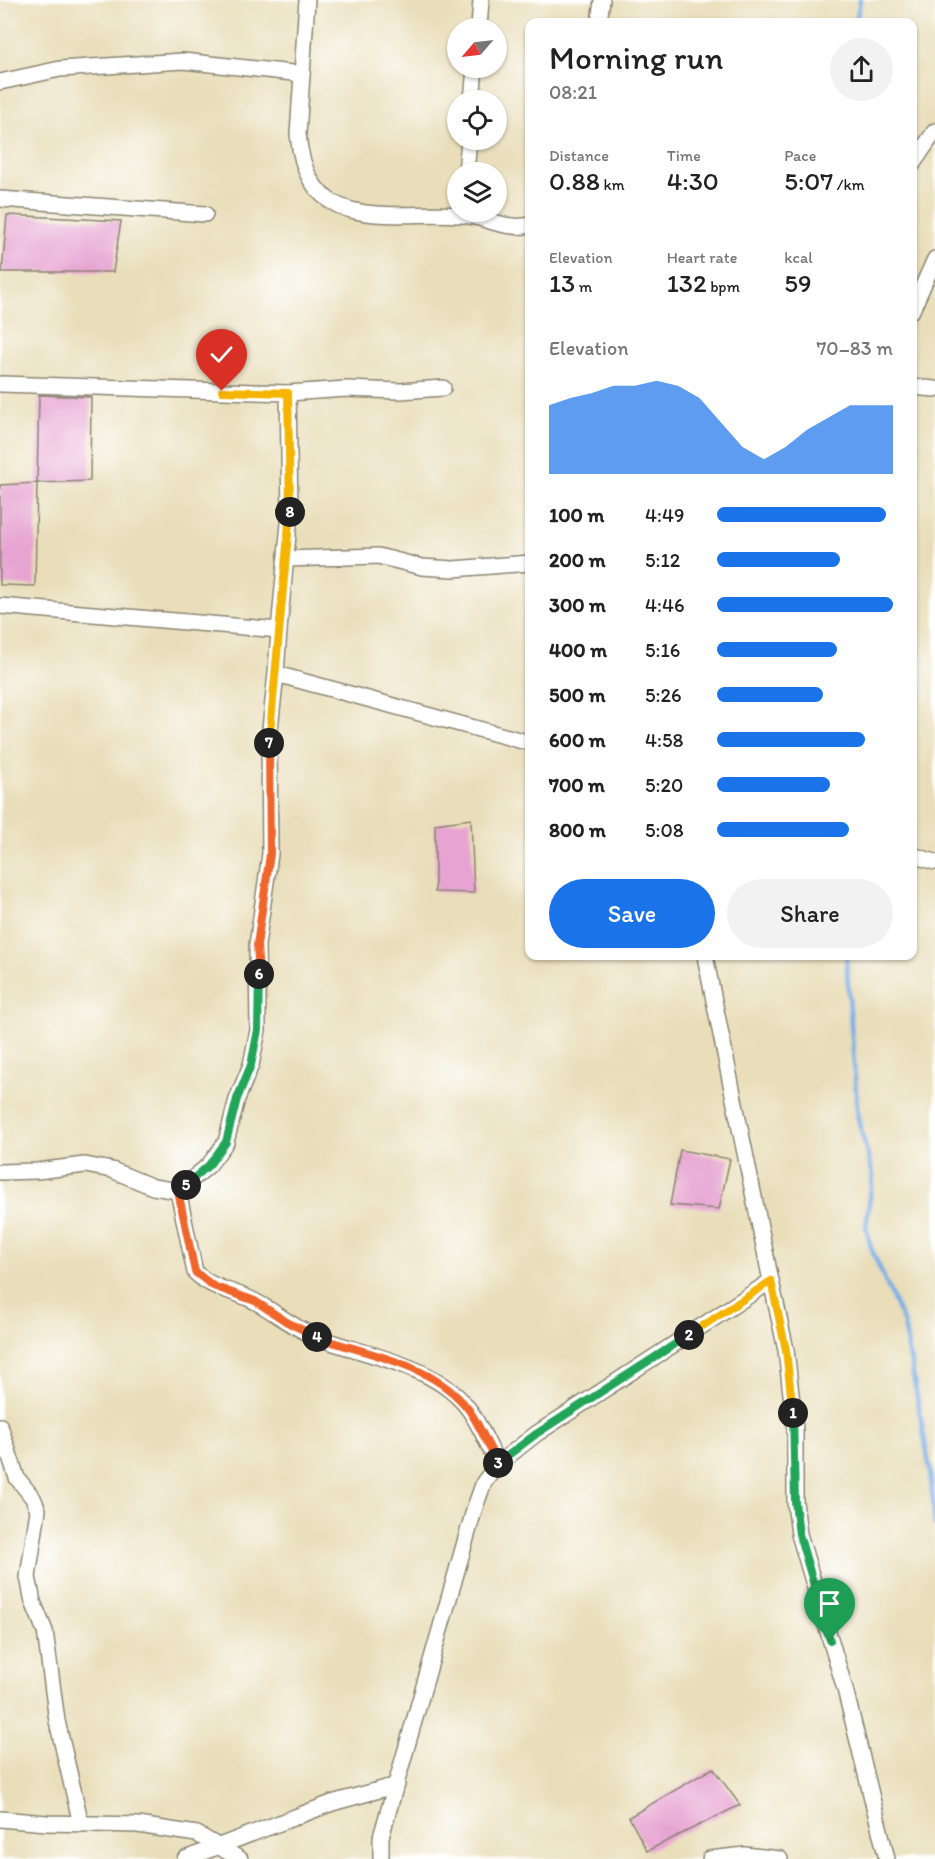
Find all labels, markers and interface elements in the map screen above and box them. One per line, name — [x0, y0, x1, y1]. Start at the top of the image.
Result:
north arrow — [447, 18, 507, 78]
map controls — [447, 18, 507, 222]
text: Morning run — [549, 38, 724, 77]
button: share — [830, 38, 893, 101]
text: 08:21 — [549, 80, 597, 104]
button: locate — [447, 90, 507, 150]
text: Distance — [549, 146, 609, 165]
text: Time — [667, 146, 701, 165]
text: Pace — [784, 146, 816, 165]
button: layers — [447, 162, 507, 222]
text: 0.88 — [549, 165, 600, 197]
text: 4:30 — [667, 165, 719, 197]
text: 5:07 — [784, 165, 833, 197]
text: km — [600, 175, 625, 194]
text: /km — [833, 175, 865, 194]
text: Elevation — [549, 248, 613, 267]
text: Heart rate — [667, 248, 737, 267]
text: kcal — [784, 248, 813, 267]
text: 13 — [549, 267, 575, 299]
text: 132 — [667, 267, 707, 299]
text: 59 — [784, 267, 812, 299]
text: m — [575, 277, 592, 296]
text: bpm — [707, 277, 740, 296]
pin — [196, 329, 247, 391]
text: Elevation — [549, 336, 628, 360]
text: 70–83 m — [816, 336, 893, 360]
icon: check — [205, 338, 238, 371]
pin: 8 — [275, 497, 305, 527]
text: 8 — [286, 502, 294, 521]
text: 100 m — [549, 503, 604, 527]
text: 4:49 — [645, 503, 684, 527]
text: 200 m — [549, 548, 605, 572]
text: 5:12 — [645, 548, 680, 572]
text: 300 m — [549, 593, 606, 617]
text: 4:46 — [645, 593, 685, 617]
text: 400 m — [549, 638, 607, 662]
text: 5:16 — [645, 638, 680, 662]
text: 500 m — [549, 683, 605, 707]
text: 5:26 — [645, 683, 682, 707]
pin: 7 — [254, 728, 284, 758]
text: 600 m — [549, 728, 606, 752]
text: 4:58 — [645, 728, 683, 752]
text: 7 — [265, 733, 273, 752]
text: 700 m — [549, 773, 605, 797]
text: 5:20 — [645, 773, 683, 797]
text: 800 m — [549, 818, 606, 842]
text: 5:08 — [645, 818, 684, 842]
button: Save — [549, 879, 715, 948]
button: Share — [727, 879, 893, 948]
pin: 6 — [244, 959, 274, 989]
text: 6 — [255, 964, 263, 983]
pin: 5 — [171, 1170, 201, 1200]
text: 5 — [182, 1175, 190, 1194]
pin: 2 — [674, 1320, 704, 1350]
pin: 4 — [302, 1322, 332, 1352]
text: 2 — [685, 1325, 693, 1344]
text: 4 — [312, 1327, 322, 1346]
pin: 1 — [778, 1398, 808, 1428]
text: 1 — [789, 1403, 797, 1422]
pin: 3 — [483, 1448, 513, 1478]
text: 3 — [494, 1453, 502, 1472]
pin — [804, 1578, 855, 1640]
icon: arrive — [813, 1587, 846, 1620]

